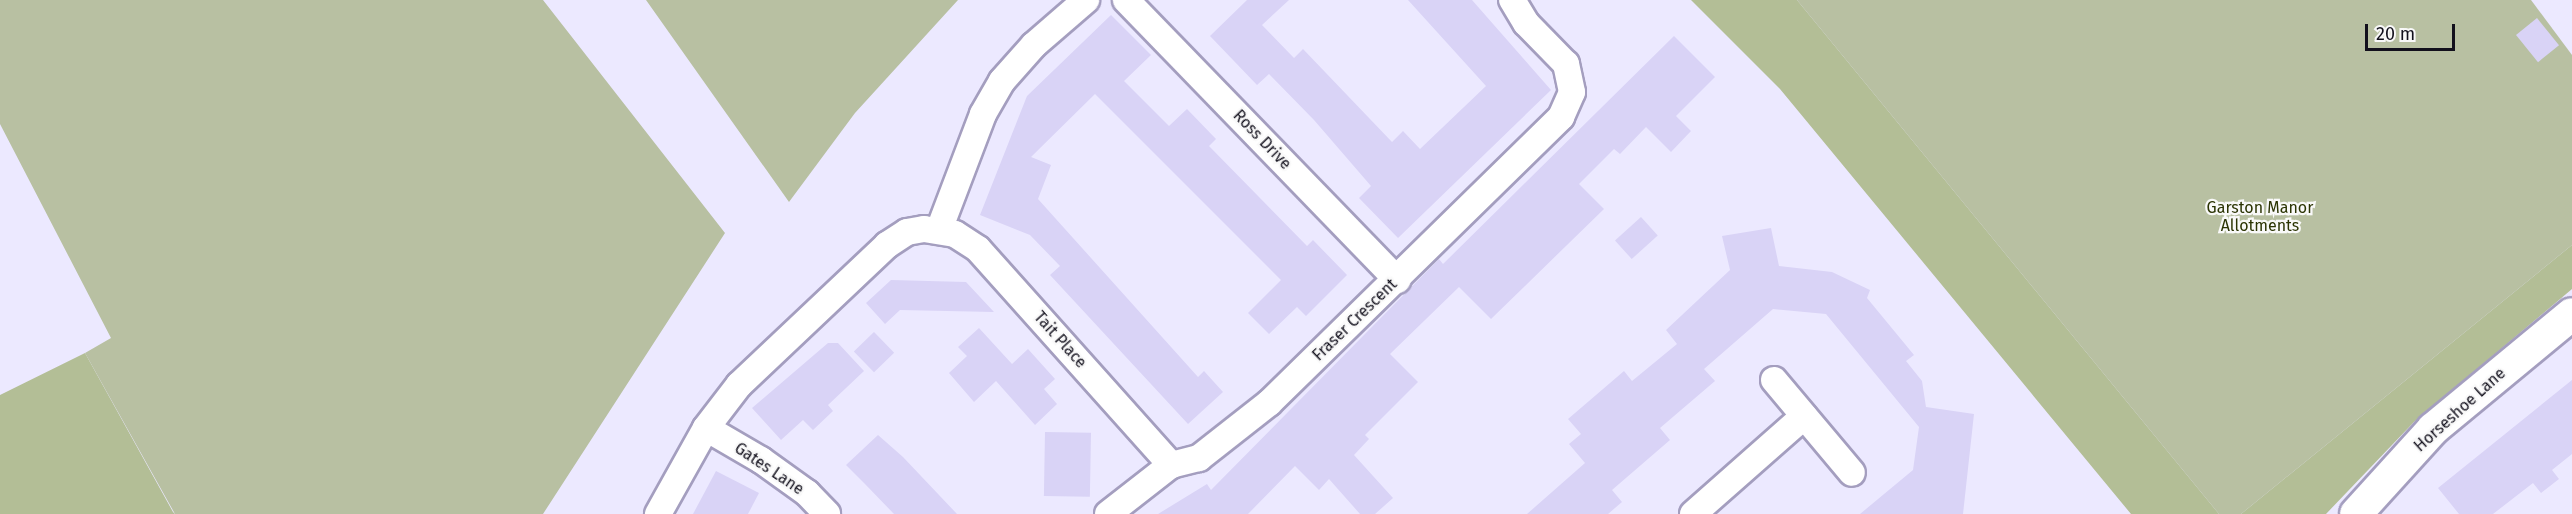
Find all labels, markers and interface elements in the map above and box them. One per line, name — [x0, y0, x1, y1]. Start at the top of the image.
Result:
scale bar — [2368, 12, 2458, 50]
text: 20 m — [2376, 23, 2415, 45]
street label: Ross Drive — [1229, 106, 1295, 174]
park label: Garston Manor Allotments — [2207, 198, 2313, 236]
street label: Fraser Crescent — [1309, 275, 1401, 365]
street label: Tait Place — [1030, 308, 1090, 372]
street label: Horseshoe Lane — [2410, 364, 2510, 456]
street label: Gates Lane — [731, 439, 807, 499]

